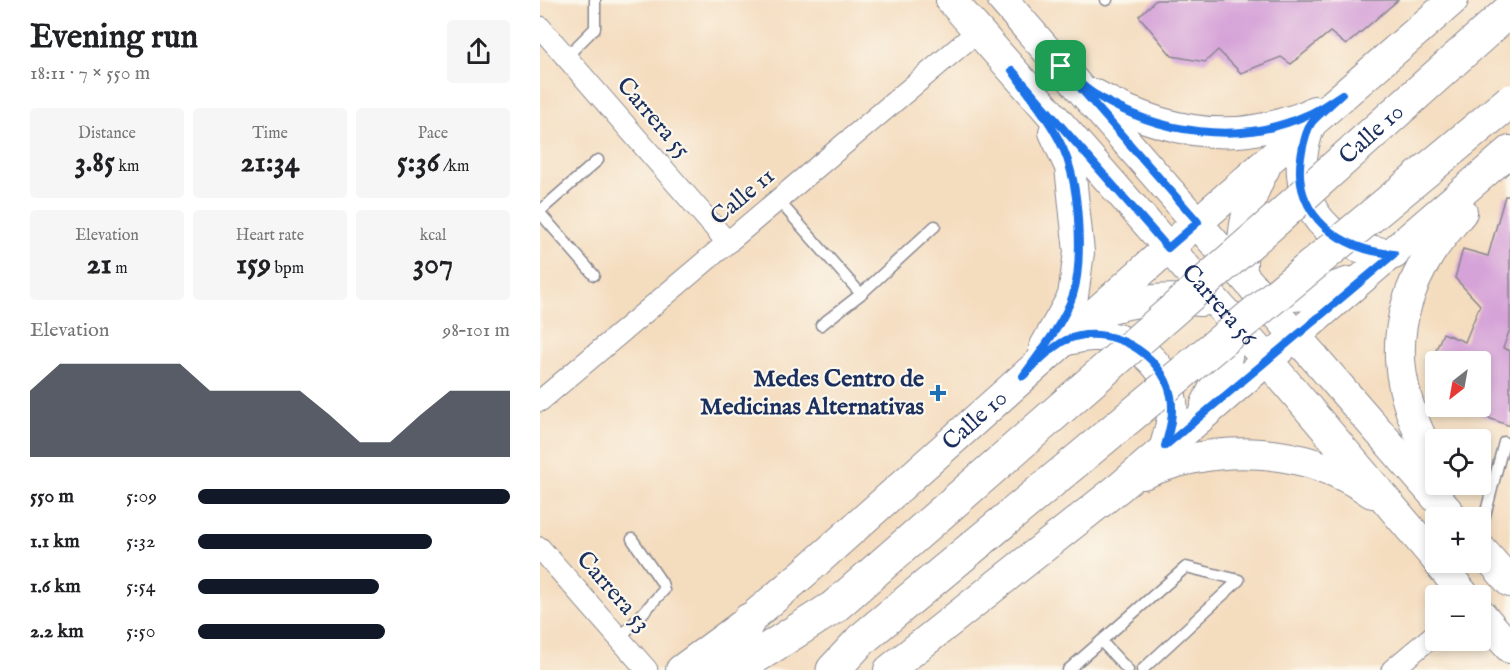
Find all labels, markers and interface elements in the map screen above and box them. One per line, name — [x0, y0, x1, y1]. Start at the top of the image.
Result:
text: Evening run — [30, 17, 198, 59]
button: share — [447, 20, 510, 83]
pin — [1035, 40, 1086, 91]
icon: arrive — [1044, 49, 1077, 82]
text: 18:11 · 7 × 550 m — [30, 61, 150, 86]
street label: Carrera 55 — [609, 71, 697, 165]
street label: Calle 10 — [1332, 97, 1411, 172]
text: Distance — [78, 124, 136, 144]
text: Time — [252, 124, 288, 144]
text: Pace — [418, 124, 448, 144]
text: 3.85 — [75, 144, 115, 182]
text: 21:34 — [240, 144, 300, 182]
text: 5:36 — [397, 144, 439, 182]
text: km — [115, 157, 139, 177]
text: /km — [439, 157, 469, 177]
street label: Calle 11 — [704, 161, 782, 233]
text: Elevation — [75, 226, 139, 246]
text: Heart rate — [236, 226, 304, 246]
text: kcal — [420, 226, 446, 246]
text: 21 — [86, 246, 112, 284]
text: 159 — [236, 246, 271, 284]
text: 307 — [413, 246, 453, 284]
street label: Carrera 56 — [1174, 258, 1264, 353]
text: m — [112, 259, 128, 279]
text: bpm — [271, 259, 304, 279]
text: Elevation — [30, 318, 109, 343]
text: 98–101 m — [442, 318, 510, 343]
north arrow — [1425, 351, 1491, 417]
map controls — [1425, 351, 1491, 651]
place label: Medes Centro de Medicinas Alternativas — [700, 364, 925, 423]
street label: Calle 10 — [936, 383, 1014, 458]
marker: Medes Centro de Medicinas Alternativas — [929, 384, 947, 402]
button: locate — [1425, 429, 1491, 495]
text: 550 m — [30, 484, 74, 509]
text: 5:09 — [126, 484, 157, 509]
button: + — [1425, 507, 1491, 573]
text: 1.1 km — [30, 529, 80, 554]
text: 5:32 — [126, 529, 155, 554]
street label: Carrera 53 — [569, 545, 657, 639]
text: 1.6 km — [30, 574, 81, 599]
text: 5:54 — [126, 574, 155, 599]
button: − — [1425, 585, 1491, 651]
text: 2.2 km — [30, 619, 84, 644]
text: 5:50 — [126, 619, 156, 644]

